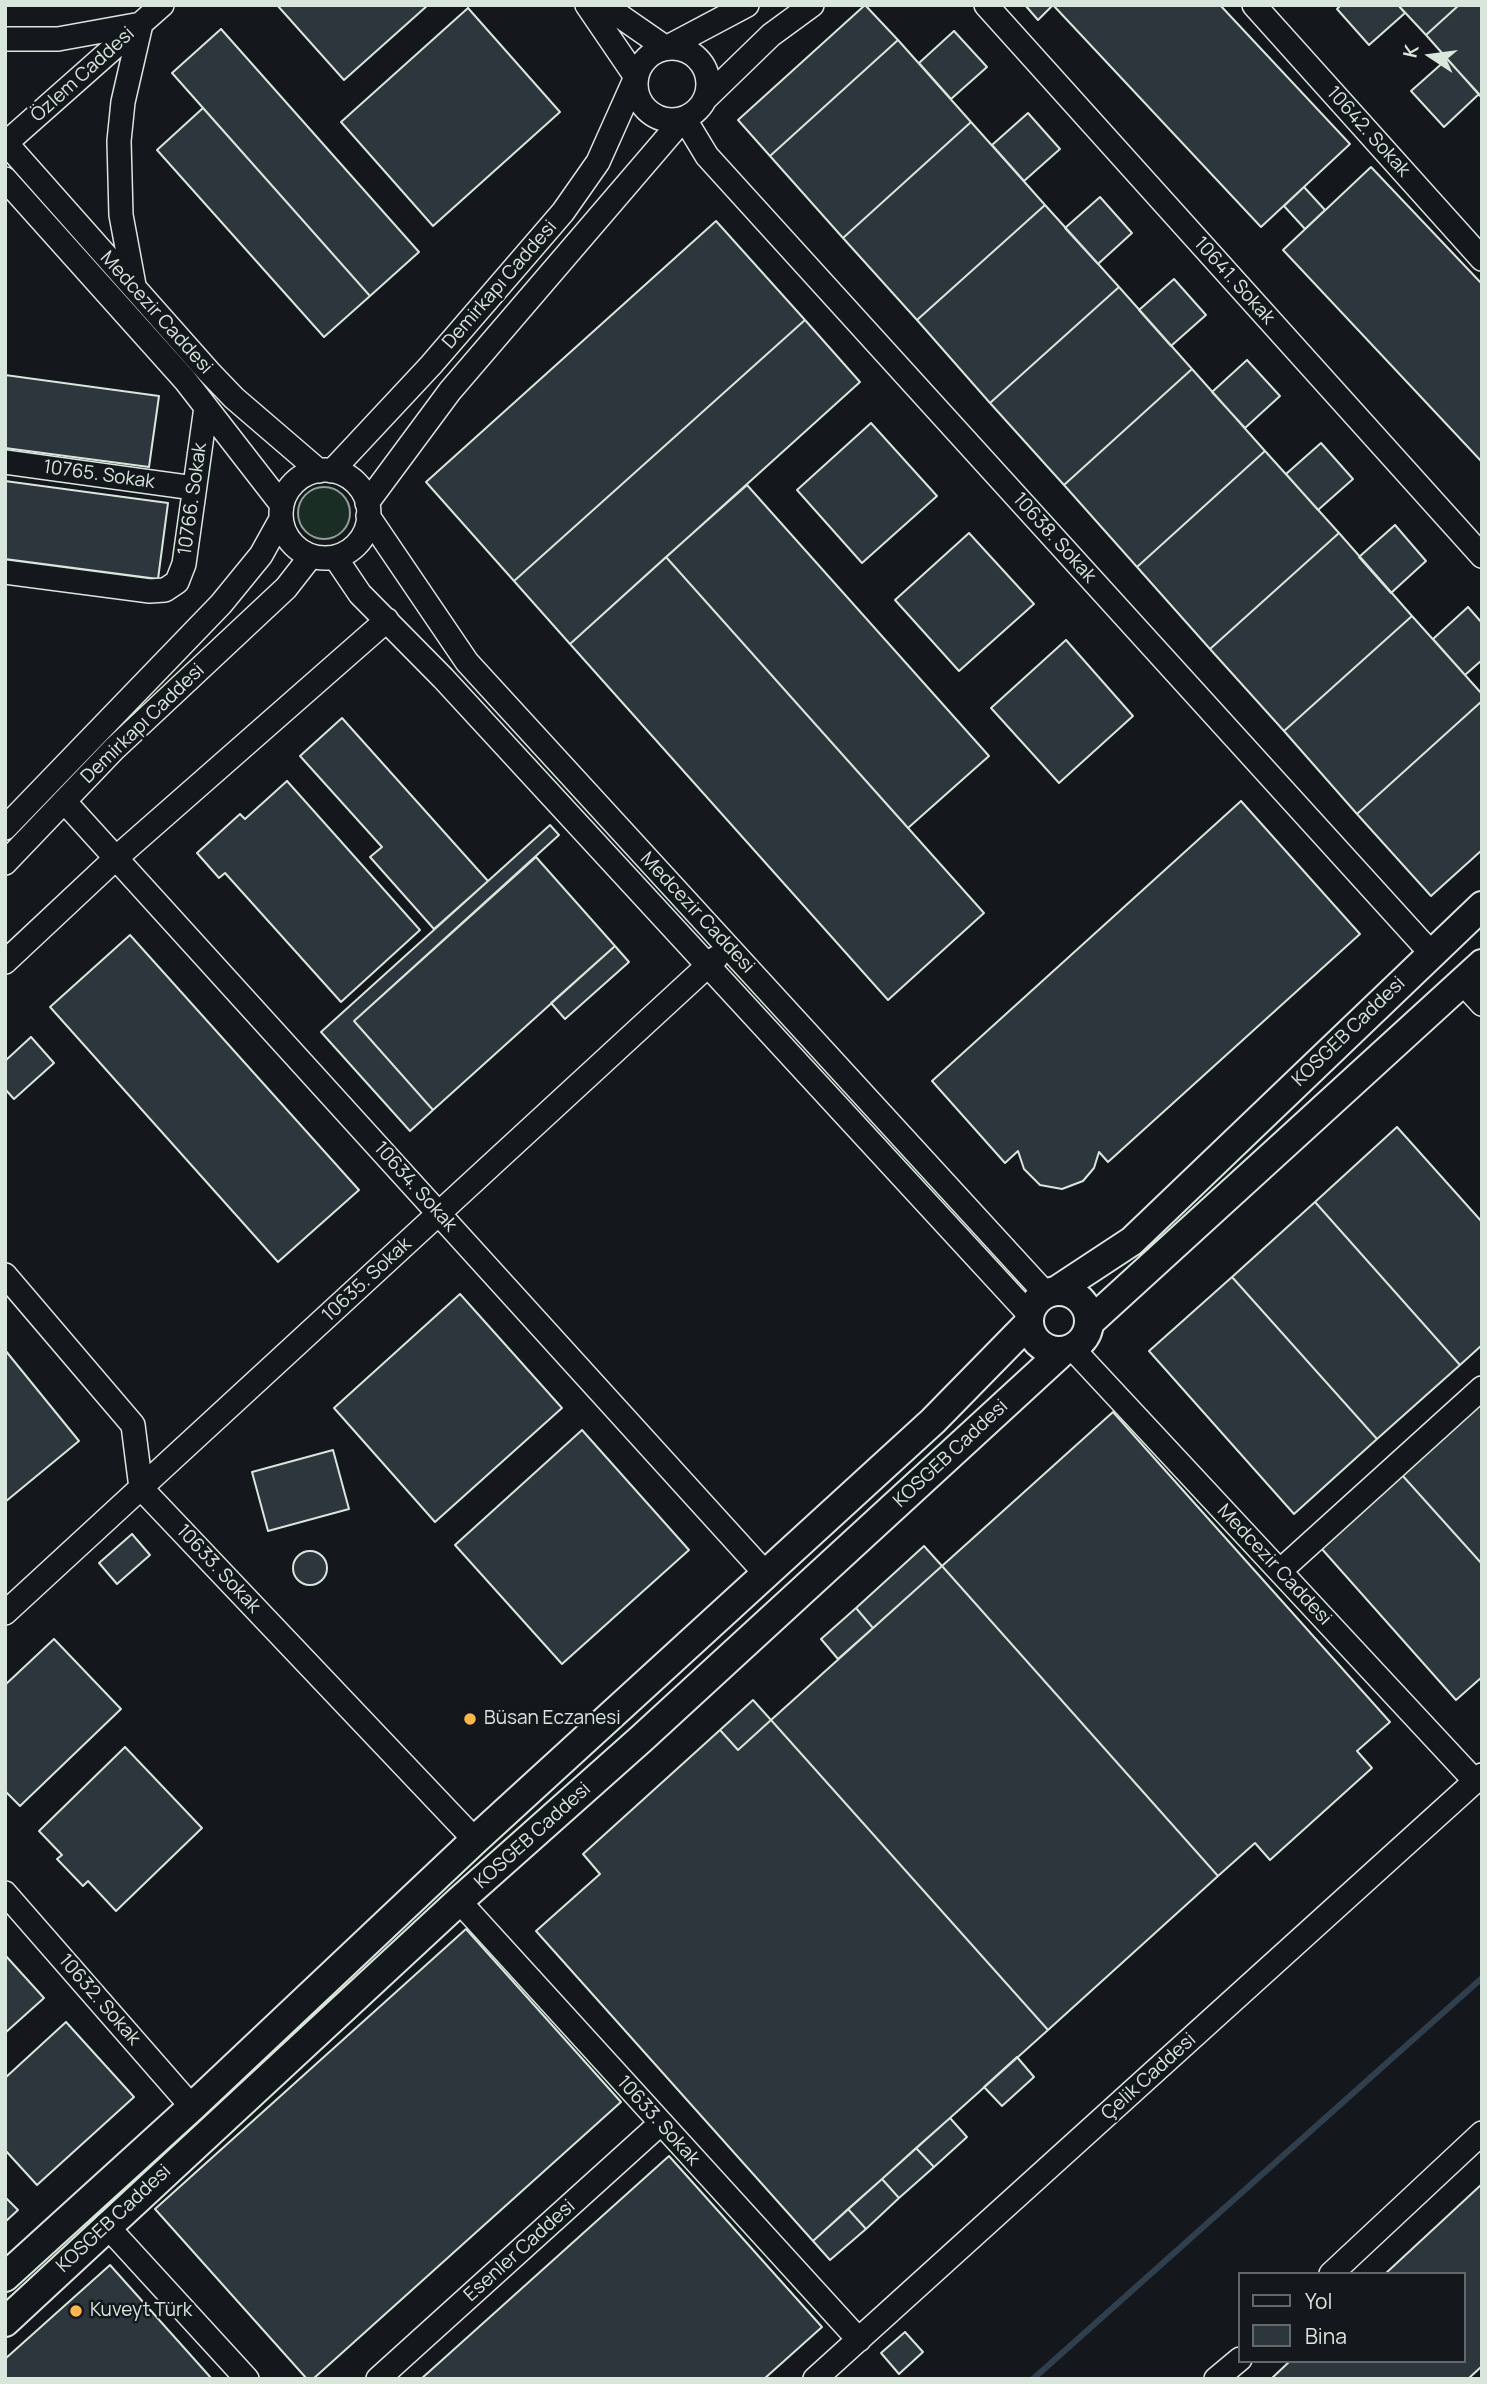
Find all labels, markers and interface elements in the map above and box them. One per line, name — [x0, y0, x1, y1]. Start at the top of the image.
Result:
north arrow — [1396, 21, 1466, 91]
street label: Özlem Caddesi — [27, 23, 139, 127]
text: K — [1396, 42, 1425, 60]
street label: 10642. Sokak — [1321, 82, 1415, 182]
street label: Demirkapı Caddesi — [438, 216, 562, 354]
street label: 10641. Sokak — [1189, 233, 1279, 329]
street label: Medcezir Caddesi — [95, 247, 217, 379]
street label: 10766. Sokak — [174, 441, 212, 557]
street label: 10765. Sokak — [42, 456, 156, 494]
street label: 10638. Sokak — [1008, 488, 1100, 588]
street label: Demirkapı Caddesi — [77, 659, 209, 789]
street label: Medcezir Caddesi — [635, 848, 759, 978]
street label: KOSGEB Caddesi — [1288, 972, 1410, 1092]
street label: 10634. Sokak — [369, 1137, 461, 1237]
street label: 10635. Sokak — [318, 1233, 416, 1327]
street label: KOSGEB Caddesi — [889, 1395, 1013, 1513]
street label: Medcezir Caddesi — [1212, 1500, 1336, 1630]
street label: 10633. Sokak — [171, 1520, 265, 1618]
place label: Büsan Eczanesi — [484, 1708, 621, 1730]
marker: Büsan Eczanesi — [462, 1711, 478, 1727]
street label: KOSGEB Caddesi — [470, 1778, 596, 1894]
street label: 10632. Sokak — [53, 1950, 145, 2050]
street label: Çelik Caddesi — [1097, 2029, 1201, 2125]
street label: 10633. Sokak — [612, 2071, 704, 2171]
street label: KOSGEB Caddesi — [52, 2160, 176, 2278]
street label: Esenler Caddesi — [460, 2195, 580, 2307]
legend — [1238, 2272, 1466, 2363]
text: Yol — [1305, 2287, 1332, 2315]
place label: Kuveyt Türk — [90, 2300, 192, 2322]
marker: Kuveyt Türk — [68, 2303, 84, 2319]
text: Bina — [1305, 2322, 1347, 2350]

